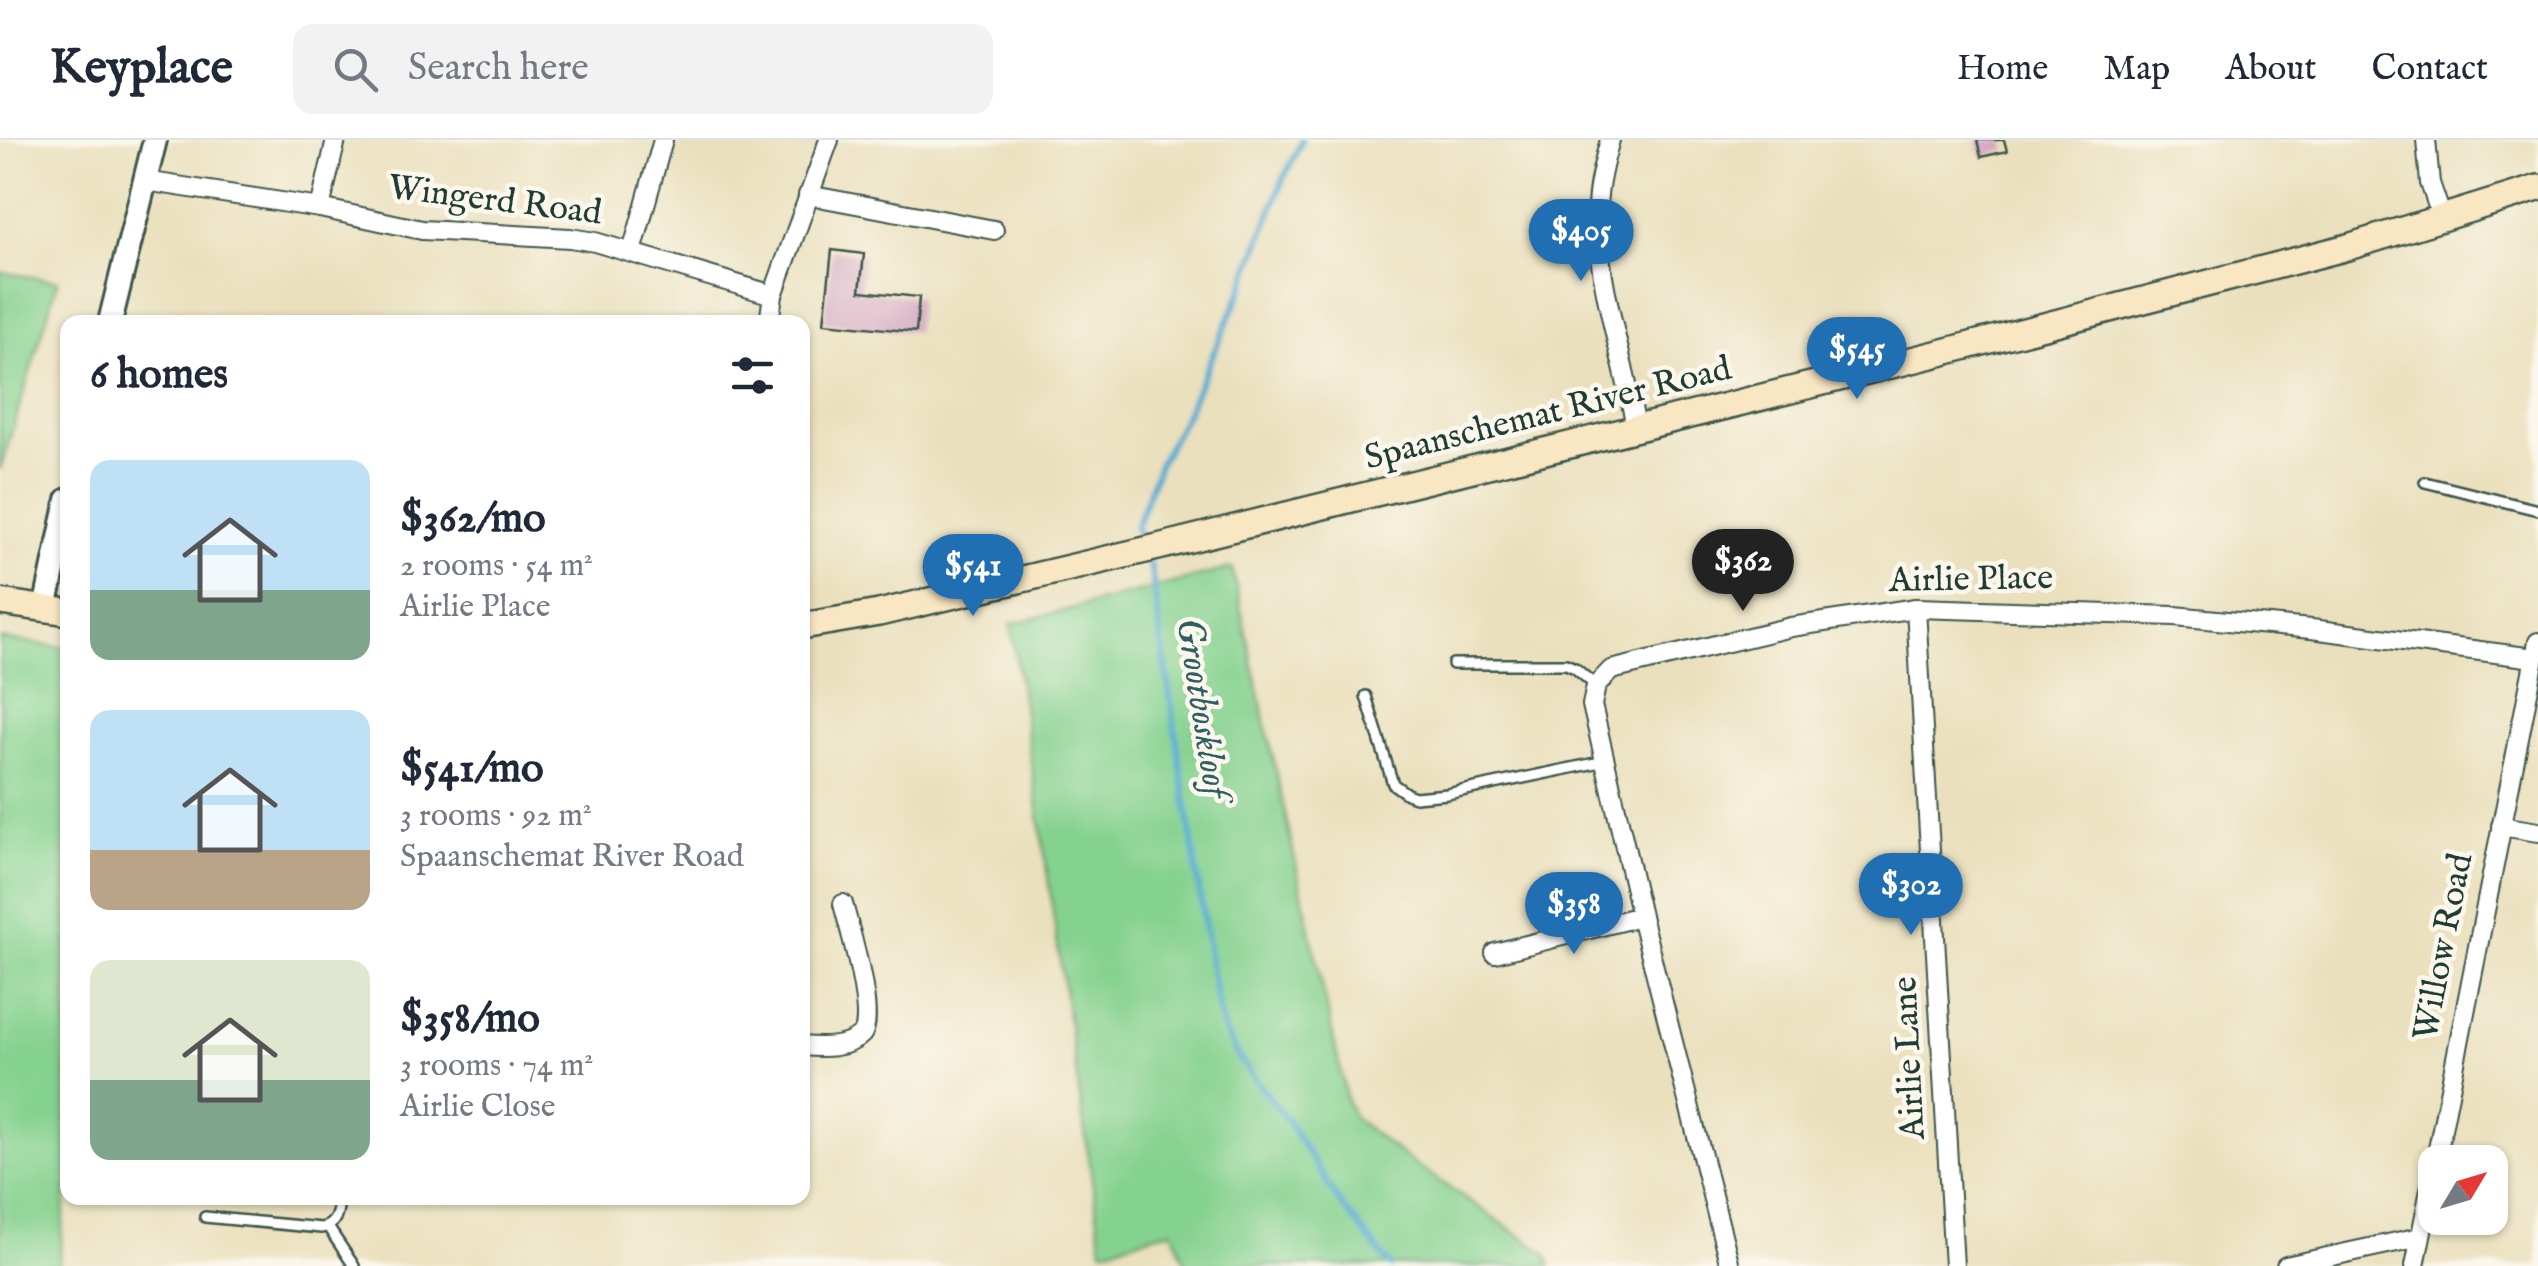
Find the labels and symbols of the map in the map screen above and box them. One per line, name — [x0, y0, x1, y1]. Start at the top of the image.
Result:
street label: Wingerd Road — [386, 166, 605, 236]
pin: $405 — [1522, 199, 1640, 284]
pin: $545 — [1798, 317, 1916, 402]
street label: Spaanschemat River Road — [1360, 347, 1736, 481]
pin: $362 — [1684, 529, 1802, 614]
pin: $541 — [914, 534, 1032, 619]
street label: Airlie Place — [1887, 556, 2054, 604]
water label: Grootboskloof — [1163, 615, 1240, 810]
street label: Willow Road — [2404, 849, 2484, 1045]
pin: $302 — [1852, 853, 1970, 938]
pin: $358 — [1515, 872, 1633, 957]
street label: Airlie Lane — [1883, 975, 1937, 1142]
north arrow — [2418, 1145, 2508, 1235]

